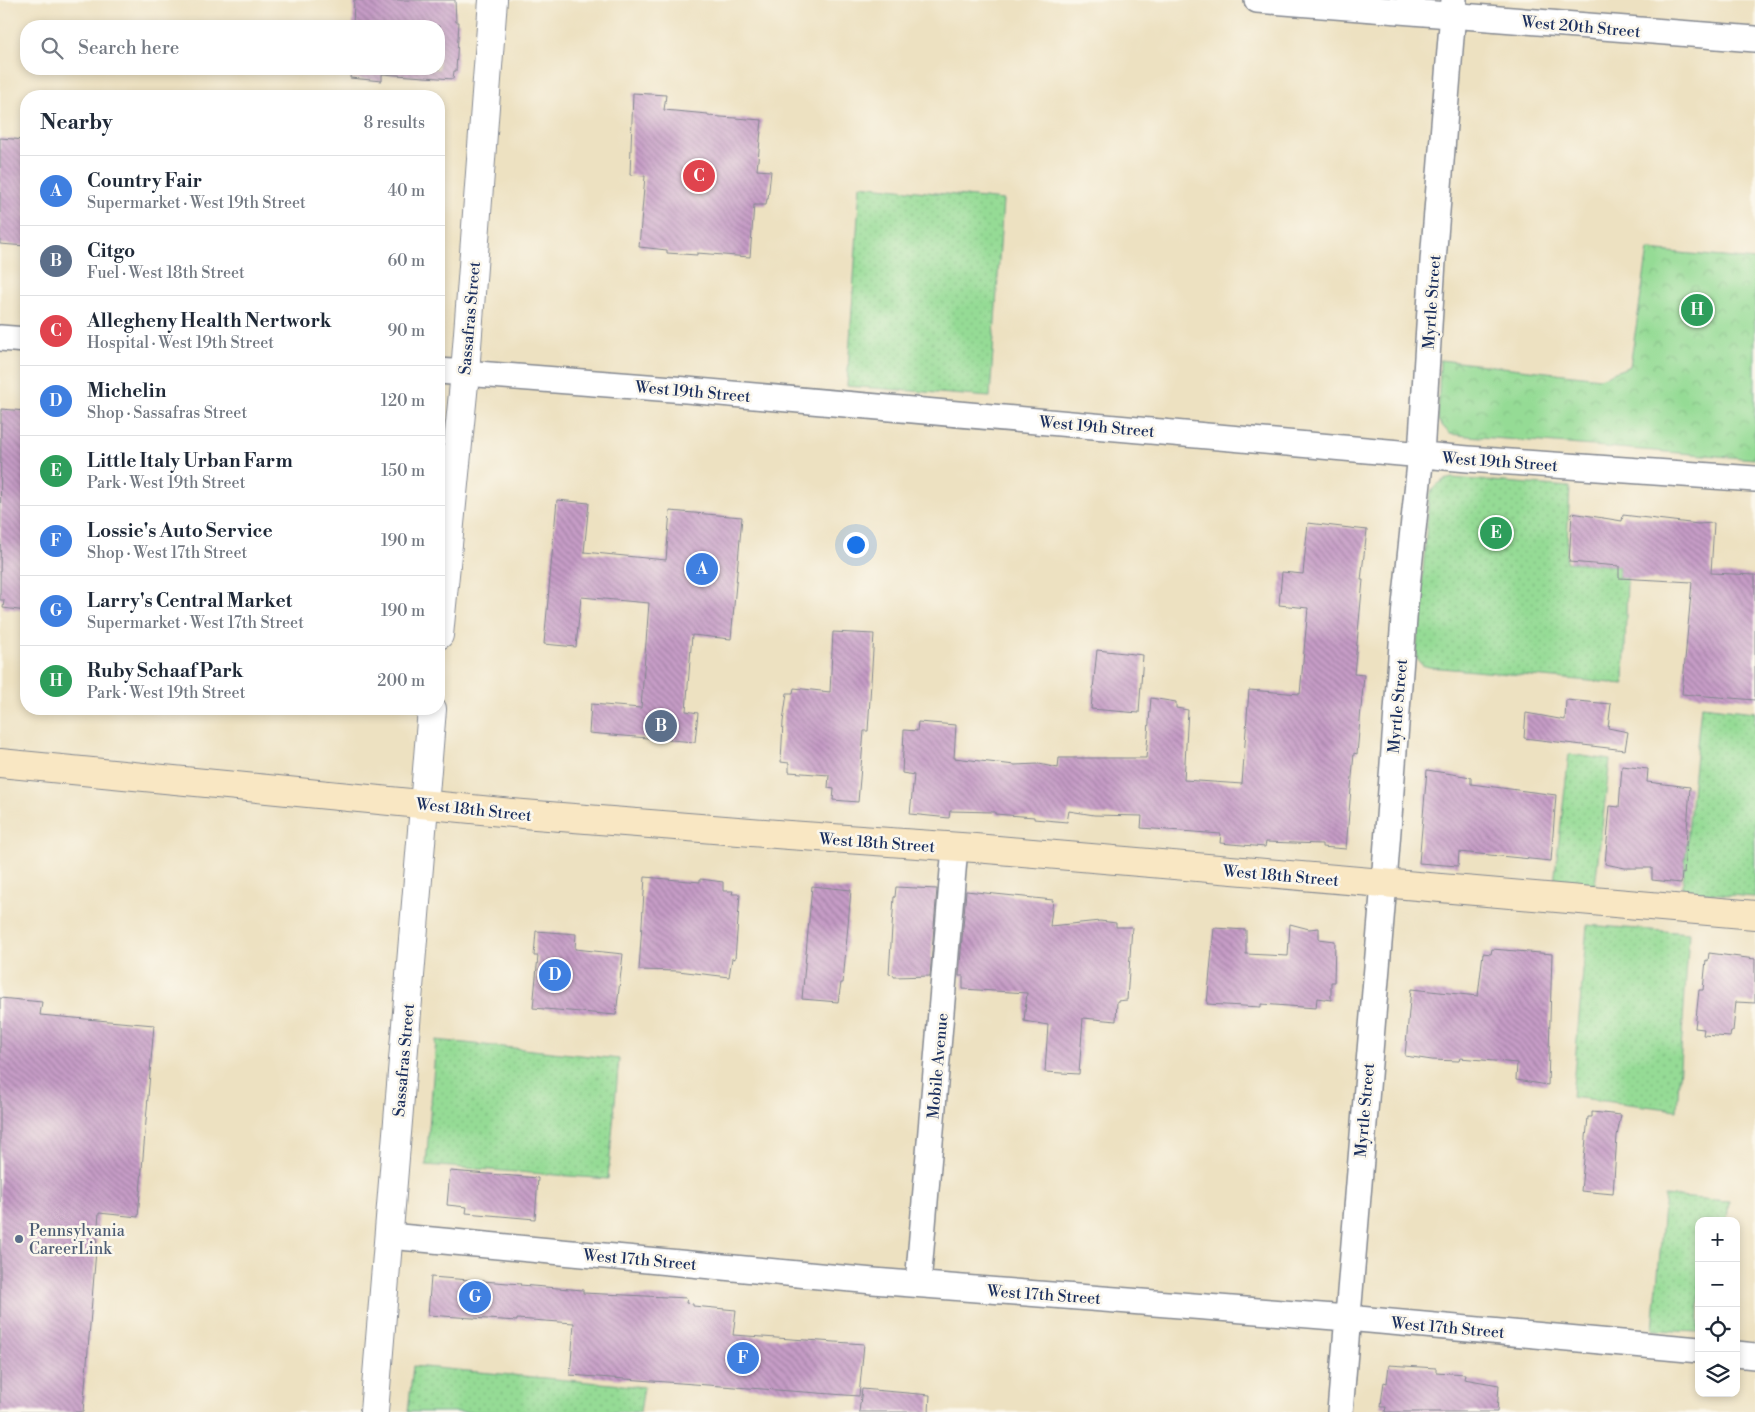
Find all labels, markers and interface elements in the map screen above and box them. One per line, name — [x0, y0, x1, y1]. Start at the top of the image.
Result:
street label: West 20th Street — [1519, 12, 1642, 42]
search box — [20, 20, 445, 75]
icon: search — [38, 34, 66, 62]
text: Search here — [78, 36, 179, 60]
text: Nearby — [40, 110, 113, 136]
text: 8 results — [363, 113, 425, 133]
pin: C — [683, 157, 715, 195]
text: Country Fair — [87, 169, 202, 193]
text: A — [50, 181, 62, 201]
text: 40 m — [388, 181, 425, 201]
text: Supermarket · West 19th Street — [87, 193, 306, 213]
text: Citgo — [87, 239, 135, 263]
text: B — [50, 251, 62, 271]
text: 60 m — [387, 251, 425, 271]
street label: Myrtle Street — [1419, 254, 1445, 350]
street label: Sassafras Street — [455, 260, 485, 376]
text: Fuel · West 18th Street — [87, 263, 245, 283]
pin: H — [1681, 291, 1713, 329]
text: Allegheny Health Nertwork — [87, 309, 331, 333]
text: C — [50, 321, 62, 341]
text: 90 m — [387, 321, 425, 341]
text: Hospital · West 19th Street — [87, 333, 274, 353]
street label: West 19th Street — [633, 377, 752, 407]
text: Michelin — [87, 379, 166, 403]
text: D — [50, 391, 62, 411]
text: 120 m — [381, 391, 425, 411]
text: Shop · Sassafras Street — [87, 403, 247, 423]
street label: West 19th Street — [1037, 412, 1156, 442]
street label: West 19th Street — [1440, 448, 1559, 476]
text: Little Italy Urban Farm — [87, 449, 293, 473]
text: E — [50, 461, 62, 481]
text: 150 m — [381, 461, 425, 481]
text: Park · West 19th Street — [87, 473, 245, 493]
pin: E — [1480, 514, 1512, 552]
text: Lossie's Auto Service — [87, 519, 273, 543]
text: F — [50, 531, 62, 551]
text: 190 m — [381, 531, 425, 551]
your location — [843, 532, 869, 558]
text: Shop · West 17th Street — [87, 543, 247, 563]
pin: A — [686, 550, 718, 588]
text: Larry's Central Market — [87, 589, 292, 613]
text: G — [50, 601, 62, 621]
text: 190 m — [381, 601, 425, 621]
text: Supermarket · West 17th Street — [87, 613, 304, 633]
street label: Myrtle Street — [1384, 658, 1412, 754]
text: Ruby Schaaf Park — [87, 659, 243, 683]
text: H — [49, 671, 63, 691]
text: 200 m — [377, 671, 425, 691]
text: Park · West 19th Street — [87, 683, 245, 703]
pin: B — [645, 707, 677, 745]
street label: West 18th Street — [414, 794, 533, 826]
street label: West 18th Street — [817, 829, 936, 857]
street label: West 18th Street — [1221, 861, 1340, 891]
pin: D — [539, 956, 571, 994]
street label: Sassafras Street — [389, 1002, 419, 1118]
street label: Mobile Avenue — [923, 1012, 953, 1120]
street label: Myrtle Street — [1351, 1062, 1379, 1158]
map controls — [1695, 1217, 1740, 1397]
button: + — [1695, 1217, 1740, 1262]
place label: Pennsylvania CareerLink — [29, 1221, 126, 1259]
marker: Pennsylvania CareerLink — [13, 1233, 25, 1245]
street label: West 17th Street — [581, 1245, 698, 1275]
button: − — [1695, 1262, 1740, 1307]
pin: G — [459, 1278, 491, 1316]
street label: West 17th Street — [985, 1281, 1102, 1309]
button: locate — [1695, 1307, 1740, 1352]
street label: West 17th Street — [1389, 1313, 1506, 1343]
pin: F — [727, 1339, 759, 1377]
button: layers — [1695, 1352, 1740, 1397]

